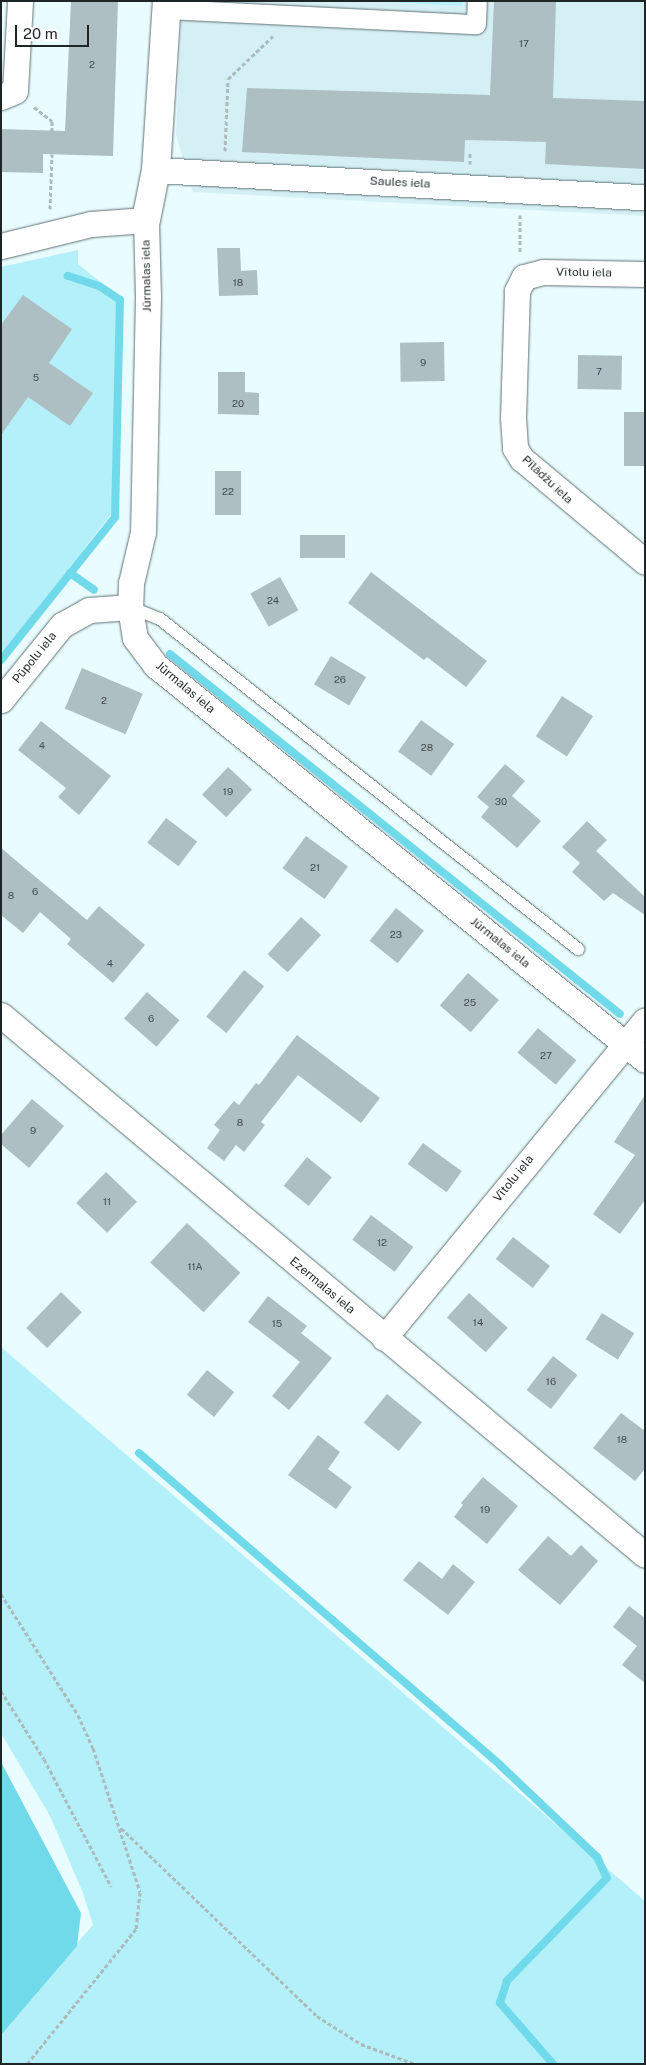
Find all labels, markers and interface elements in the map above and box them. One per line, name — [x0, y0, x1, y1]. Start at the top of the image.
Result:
scale bar — [18, 15, 91, 47]
text: 20 m — [23, 25, 58, 42]
house number: 17 — [519, 38, 529, 50]
house number: 2 — [89, 59, 95, 71]
street label: Saules iela — [369, 174, 431, 192]
street label: Jūrmalas iela — [139, 240, 155, 312]
street label: Vītolu iela — [556, 265, 612, 281]
house number: 18 — [233, 277, 243, 289]
house number: 9 — [420, 357, 426, 369]
house number: 7 — [596, 366, 602, 378]
house number: 5 — [33, 372, 39, 384]
house number: 20 — [232, 398, 244, 410]
street label: Pīlādžu iela — [519, 453, 575, 507]
house number: 22 — [222, 486, 234, 498]
house number: 24 — [267, 595, 279, 607]
street label: Pūpolu iela — [10, 629, 60, 687]
street label: Jūrmalas iela — [153, 659, 217, 717]
house number: 26 — [334, 674, 346, 686]
house number: 2 — [101, 695, 107, 707]
house number: 4 — [39, 740, 45, 752]
house number: 28 — [421, 742, 433, 754]
house number: 19 — [223, 786, 233, 798]
house number: 30 — [495, 796, 507, 808]
house number: 21 — [310, 862, 320, 874]
house number: 6 — [32, 886, 38, 898]
house number: 8 — [8, 890, 14, 902]
street label: Jūrmalas iela — [467, 915, 533, 971]
house number: 23 — [390, 929, 402, 941]
house number: 4 — [107, 958, 113, 970]
house number: 25 — [464, 997, 476, 1009]
house number: 6 — [148, 1013, 154, 1025]
house number: 27 — [540, 1050, 552, 1062]
house number: 8 — [237, 1117, 243, 1129]
house number: 9 — [30, 1125, 36, 1137]
street label: Vītolu iela — [491, 1153, 537, 1205]
house number: 11 — [103, 1196, 111, 1208]
house number: 12 — [377, 1237, 387, 1249]
street label: Ezermalas iela — [286, 1255, 358, 1317]
house number: 11A — [187, 1261, 203, 1273]
house number: 14 — [473, 1317, 483, 1329]
house number: 15 — [272, 1318, 282, 1330]
house number: 16 — [546, 1376, 556, 1388]
house number: 18 — [617, 1434, 627, 1446]
house number: 19 — [480, 1504, 490, 1516]

